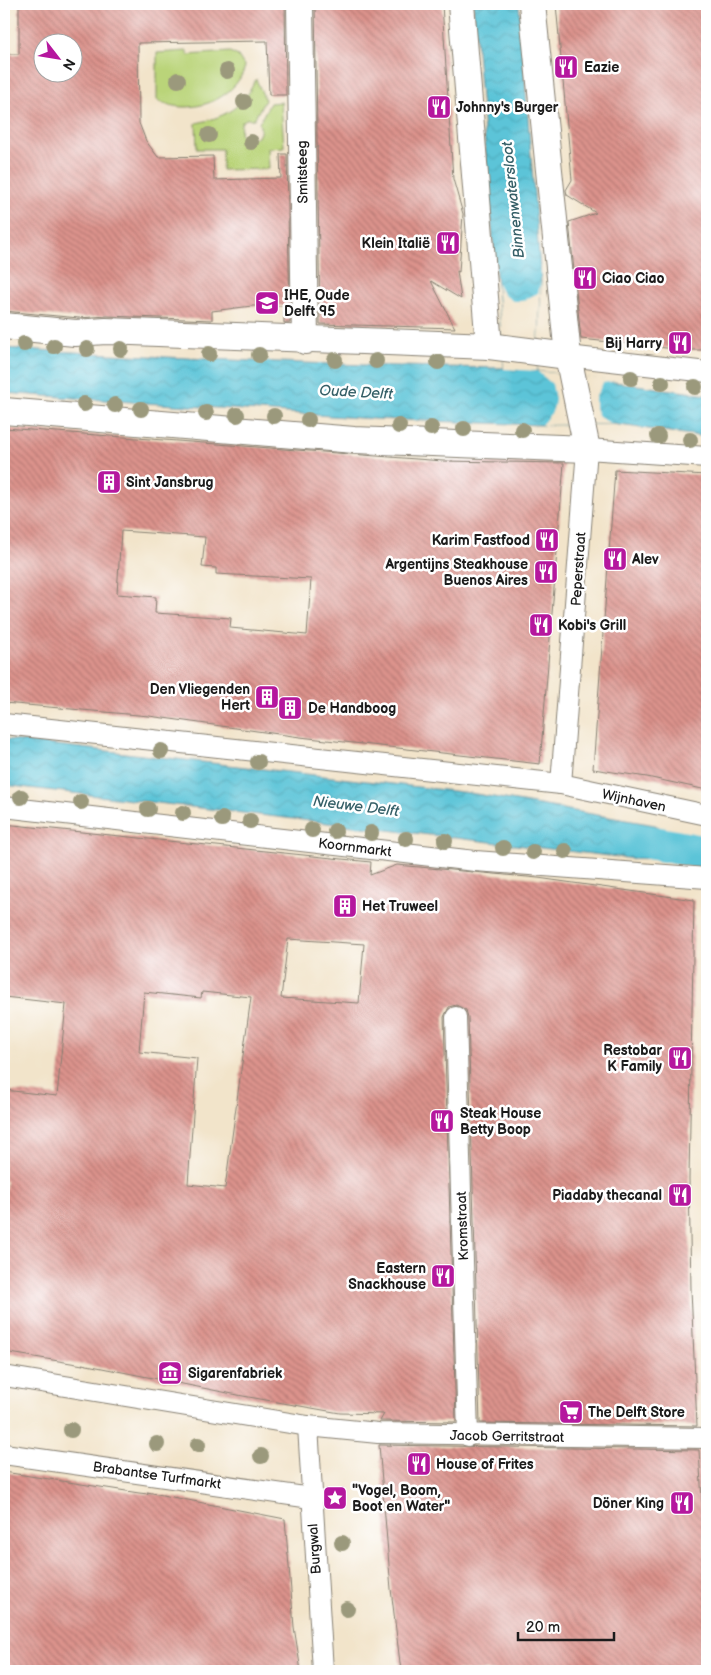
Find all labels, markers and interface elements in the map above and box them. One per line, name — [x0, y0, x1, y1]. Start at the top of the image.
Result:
north arrow — [32, 32, 82, 82]
restaurant icon: Eazie — [553, 54, 579, 80]
text: N — [59, 56, 79, 73]
place label: Eazie — [584, 59, 619, 76]
restaurant icon: Johnny's Burger — [426, 94, 452, 120]
place label: Johnny's Burger — [456, 99, 559, 116]
street label: Smitsteeg — [293, 140, 312, 204]
water label: Binnenwatersloot — [498, 140, 529, 259]
restaurant icon: Klein Italië — [435, 230, 461, 256]
place label: Klein Italië — [362, 235, 430, 252]
restaurant icon: Ciao Ciao — [572, 265, 598, 291]
place label: Ciao Ciao — [602, 270, 665, 287]
place label: IHE, Oude Delft 95 — [284, 287, 349, 320]
school or university icon: IHE, Oude Delft 95 — [254, 290, 280, 316]
restaurant icon: Bij Harry — [667, 330, 693, 356]
place label: Bij Harry — [605, 335, 663, 352]
water label: Oude Delft — [319, 381, 394, 404]
building icon: Sint Jansbrug — [96, 469, 122, 495]
place label: Sint Jansbrug — [126, 474, 214, 491]
restaurant icon: Karim Fastfood — [534, 527, 560, 553]
street label: Peperstraat — [567, 531, 590, 607]
place label: Karim Fastfood — [432, 532, 530, 549]
restaurant icon: Alev — [602, 546, 628, 572]
place label: Alev — [631, 551, 659, 568]
place label: Argentijns Steakhouse Buenos Aires — [385, 556, 528, 589]
restaurant icon: Argentijns Steakhouse Buenos Aires — [533, 559, 559, 585]
restaurant icon: Kobi's Grill — [528, 612, 554, 638]
place label: Kobi's Grill — [558, 617, 626, 634]
place label: Den Vliegenden Hert — [150, 681, 250, 714]
building icon: Den Vliegenden Hert — [254, 684, 280, 710]
building icon: De Handboog — [277, 695, 303, 721]
place label: De Handboog — [308, 700, 396, 717]
street label: Wijnhaven — [600, 785, 668, 816]
water label: Nieuwe Delft — [312, 792, 400, 821]
street label: Koornmarkt — [317, 835, 393, 861]
building icon: Het Truweel — [332, 893, 358, 919]
place label: Het Truweel — [362, 898, 438, 915]
place label: Restobar K Family — [603, 1042, 663, 1075]
restaurant icon: Restobar K Family — [667, 1045, 693, 1071]
place label: Steak House Betty Boop — [460, 1105, 541, 1138]
restaurant icon: Steak House Betty Boop — [429, 1108, 455, 1134]
restaurant icon: Piadaby thecanal — [667, 1182, 693, 1208]
place label: Piadaby thecanal — [552, 1187, 662, 1204]
street label: Kromstraat — [453, 1190, 472, 1261]
place label: Eastern Snackhouse — [348, 1260, 426, 1293]
restaurant icon: Eastern Snackhouse — [430, 1263, 456, 1289]
museum icon: Sigarenfabriek — [157, 1360, 183, 1386]
place label: Sigarenfabriek — [188, 1365, 283, 1382]
supermarket icon: The Delft Store — [558, 1399, 584, 1425]
place label: The Delft Store — [588, 1404, 685, 1421]
street label: Jacob Gerritstraat — [450, 1427, 565, 1446]
restaurant icon: House of Frites — [406, 1451, 432, 1477]
place label: House of Frites — [436, 1456, 534, 1473]
street label: Brabantse Turfmarkt — [92, 1458, 223, 1493]
place label: "Vogel, Boom, Boot en Water" — [352, 1482, 450, 1515]
place icon: "Vogel, Boom, Boot en Water" — [322, 1485, 348, 1511]
restaurant icon: Döner King — [669, 1490, 695, 1516]
place label: Döner King — [593, 1495, 664, 1512]
street label: Burgwal — [304, 1523, 325, 1575]
scale bar — [518, 1610, 615, 1642]
text: 20 m — [526, 1618, 560, 1637]

